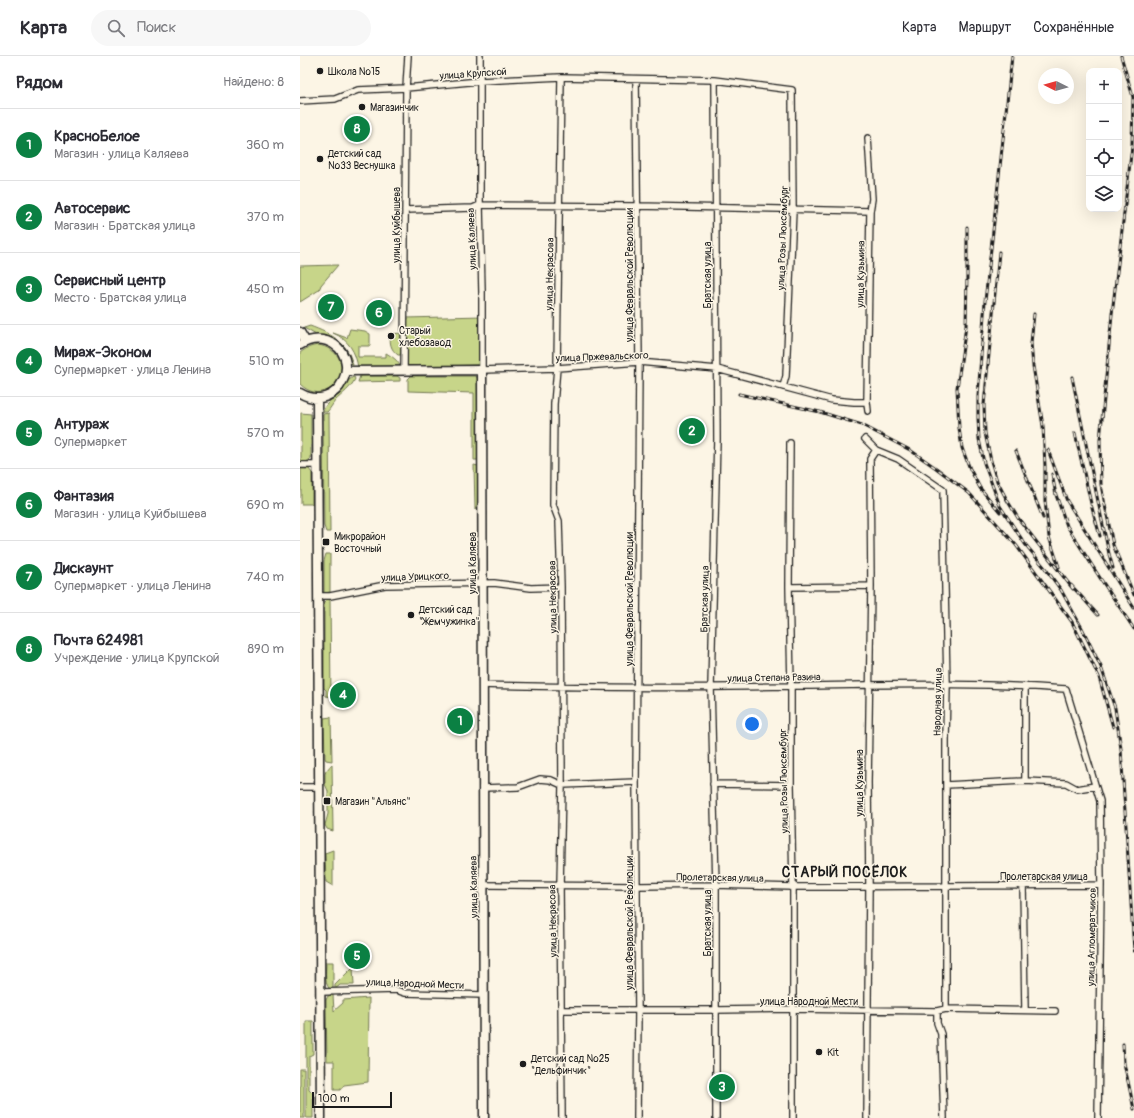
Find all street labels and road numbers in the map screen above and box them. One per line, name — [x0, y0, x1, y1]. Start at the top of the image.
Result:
street label: улица Крупской — [438, 66, 507, 82]
street label: улица Розы Люксембург — [775, 185, 791, 291]
street label: улица Куйбышева — [391, 187, 403, 264]
street label: улица Каляева — [465, 207, 479, 271]
street label: улица Февральской Революции — [624, 208, 636, 343]
street label: улица Некрасова — [543, 237, 557, 312]
street label: улица Кузьмина — [854, 240, 868, 309]
street label: Братская улица — [702, 241, 714, 309]
street label: улица Пржевальского — [554, 349, 649, 365]
street label: улица Каляева — [467, 532, 479, 595]
street label: улица Февральской Революции — [624, 532, 636, 667]
street label: улица Некрасова — [546, 560, 560, 635]
street label: Братская улица — [698, 565, 712, 633]
street label: улица Урицкого — [380, 570, 450, 584]
street label: Народная улица — [931, 667, 945, 736]
street label: улица Степана Разина — [726, 671, 821, 685]
street label: улица Розы Люксембург — [777, 728, 791, 834]
street label: улица Кузьмина — [854, 749, 866, 818]
street label: улица Каляева — [467, 856, 481, 919]
street label: улица Февральской Революции — [624, 856, 636, 991]
street label: Пролетарская улица — [676, 871, 764, 885]
street label: Пролетарская улица — [1000, 871, 1088, 883]
street label: улица Некрасова — [546, 884, 560, 959]
street label: улица Агломератчиков — [1085, 888, 1099, 987]
street label: Братская улица — [702, 889, 714, 957]
street label: улица Народной Мести — [365, 976, 465, 992]
street label: улица Народной Мести — [759, 996, 859, 1008]

